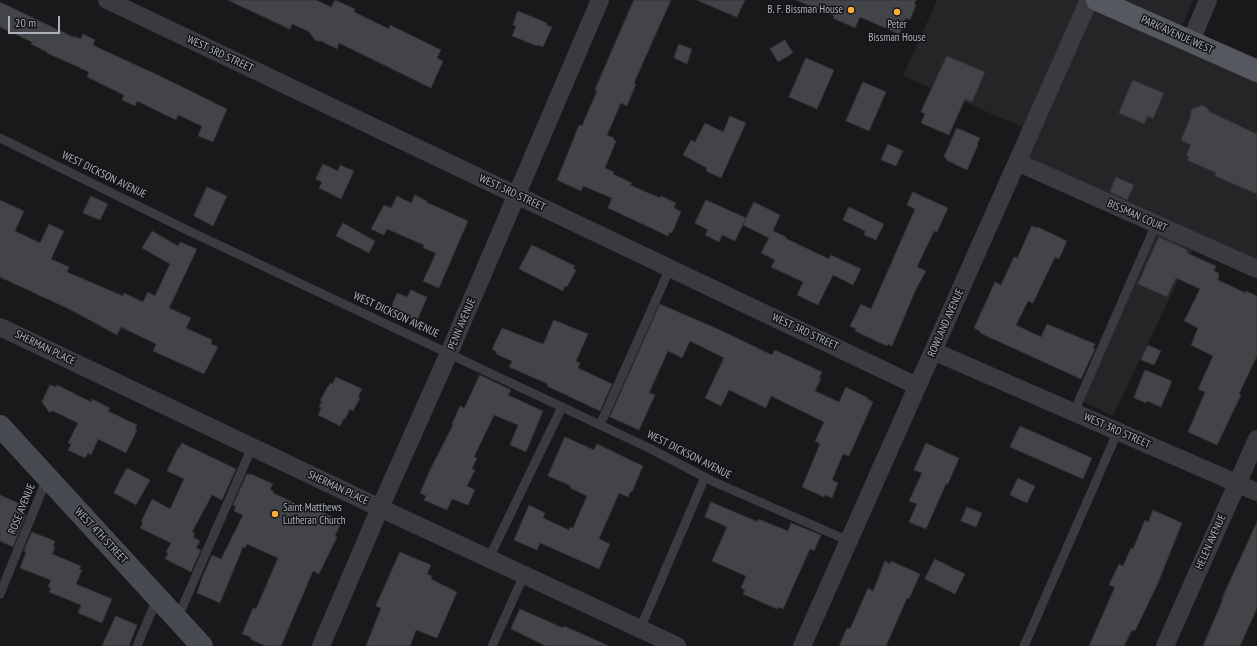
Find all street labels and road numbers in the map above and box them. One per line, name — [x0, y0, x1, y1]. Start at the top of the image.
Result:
street label: PARK AVENUE WEST — [1139, 13, 1215, 57]
street label: WEST 3RD STREET — [185, 33, 255, 75]
street label: WEST DICKSON AVENUE — [59, 149, 149, 201]
street label: WEST 3RD STREET — [477, 172, 547, 214]
street label: BISSMAN COURT — [1105, 197, 1169, 235]
street label: ROWLAND AVENUE — [925, 287, 967, 359]
street label: WEST DICKSON AVENUE — [351, 289, 441, 341]
street label: PENN AVENUE — [445, 296, 479, 352]
street label: WEST 3RD STREET — [770, 311, 840, 353]
street label: SHERMAN PLACE — [13, 328, 77, 368]
street label: WEST 3RD STREET — [1082, 410, 1152, 452]
street label: WEST DICKSON AVENUE — [645, 428, 733, 482]
street label: SHERMAN PLACE — [306, 468, 370, 508]
street label: ROSE AVENUE — [6, 482, 38, 536]
street label: WEST 4TH STREET — [72, 505, 130, 567]
street label: HELEN AVENUE — [1193, 512, 1229, 572]

